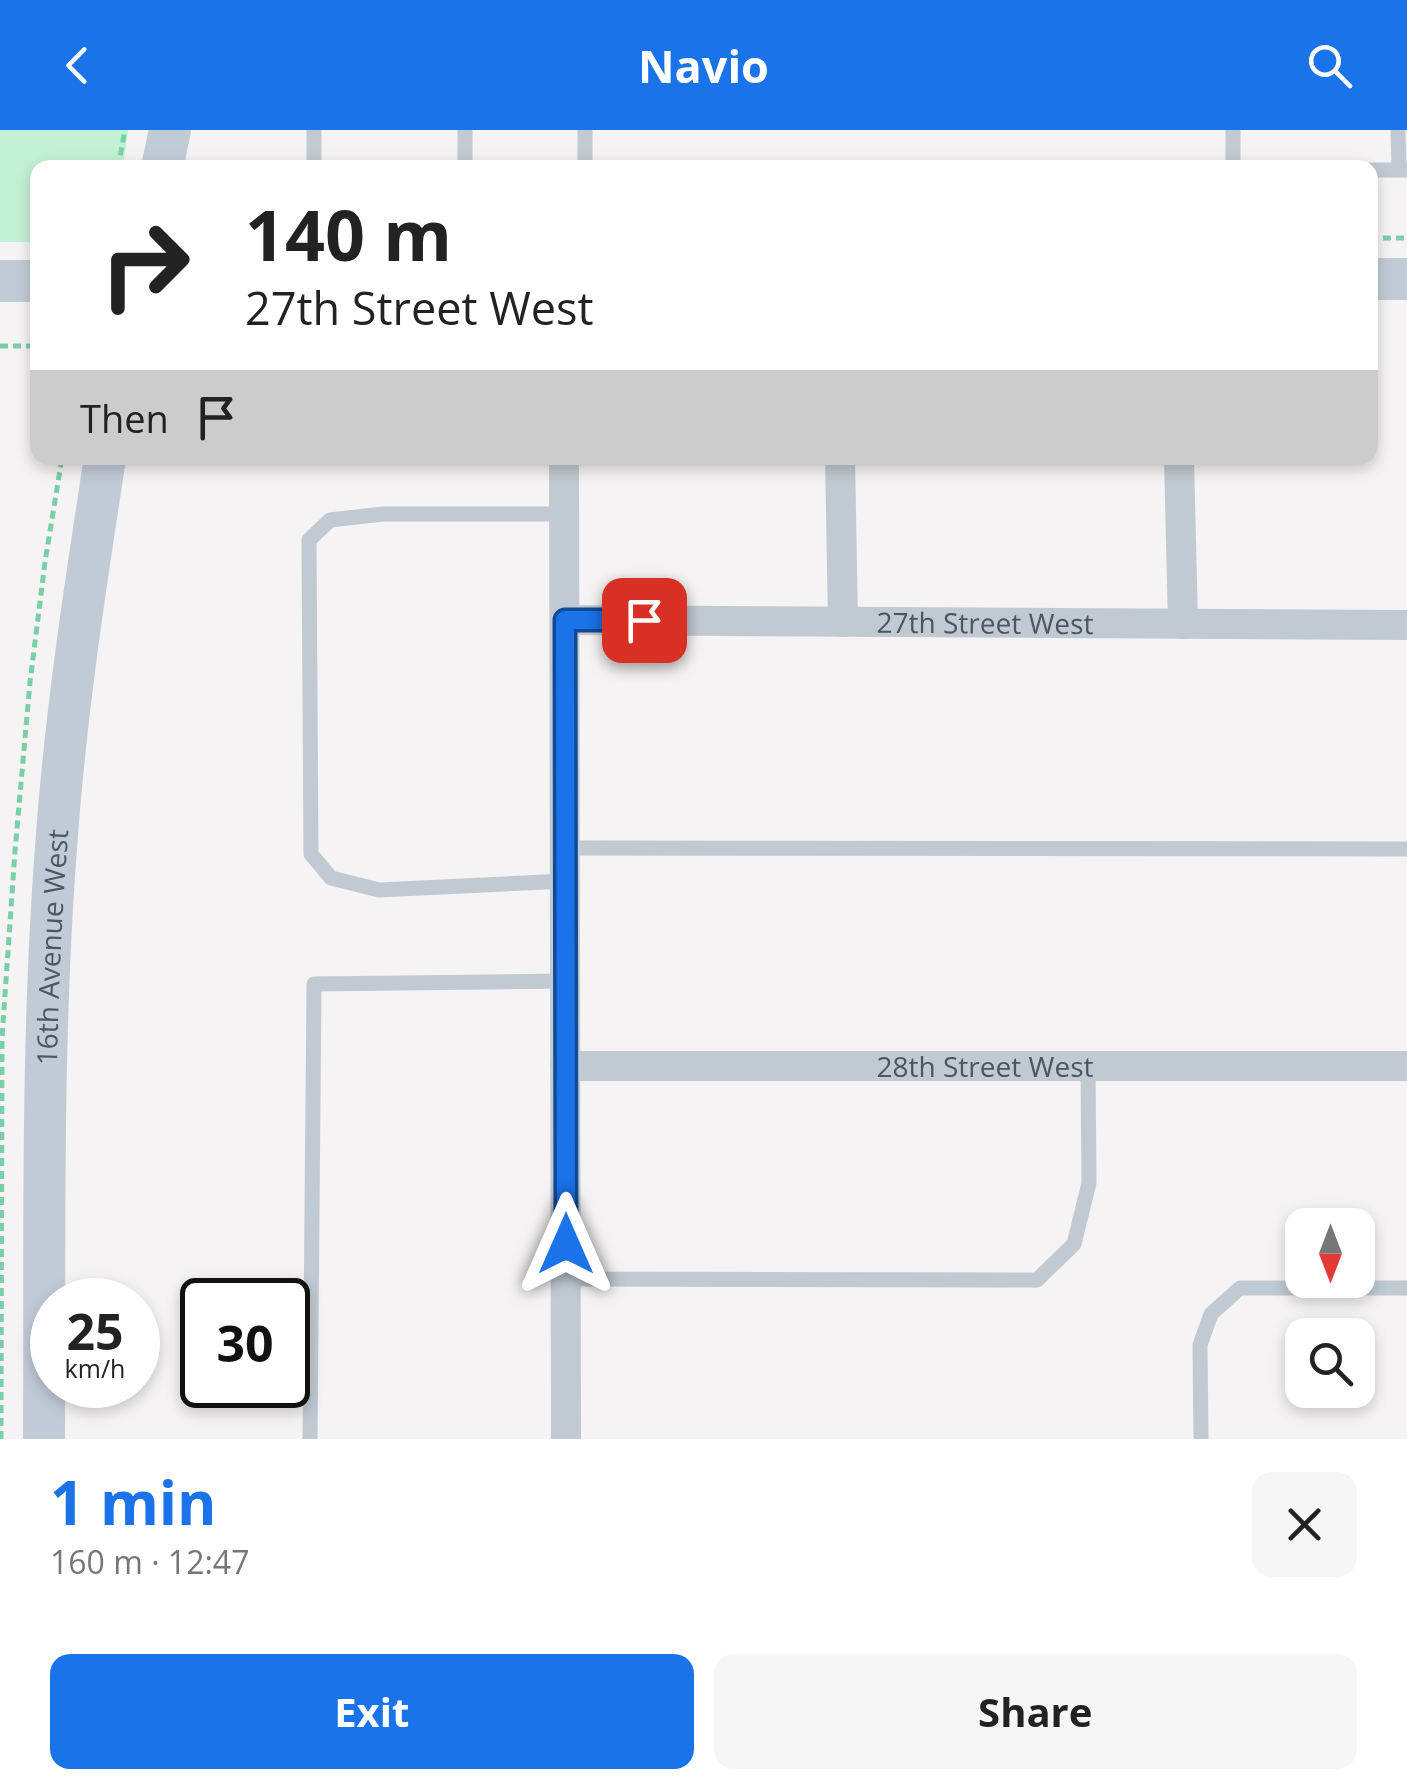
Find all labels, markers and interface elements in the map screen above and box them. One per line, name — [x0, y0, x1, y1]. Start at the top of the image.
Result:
text: Navio — [638, 35, 769, 96]
icon: back — [50, 38, 105, 93]
icon: search — [1302, 38, 1357, 93]
text: 140 m — [245, 186, 452, 282]
icon: right — [80, 200, 210, 330]
text: 27th Street West — [245, 277, 593, 338]
icon: arrive — [189, 390, 244, 445]
text: Then — [80, 392, 169, 444]
pin — [602, 578, 687, 663]
icon: arrive — [617, 593, 672, 648]
street label: 27th Street West — [876, 603, 1094, 642]
street label: 16th Avenue West — [27, 828, 76, 1066]
street label: 28th Street West — [877, 1047, 1093, 1085]
position arrow — [514, 1192, 618, 1296]
north arrow — [1285, 1208, 1375, 1298]
map controls — [1285, 1208, 1375, 1408]
speed limit sign: 30 — [180, 1278, 310, 1408]
text: 25 — [66, 1297, 124, 1365]
button: search — [1285, 1318, 1375, 1408]
text: km/h — [65, 1351, 125, 1385]
text: 1 min — [50, 1461, 217, 1543]
button: close — [1252, 1472, 1357, 1577]
text: 160 m · 12:47 — [50, 1540, 249, 1583]
button: Exit — [50, 1654, 694, 1769]
button: Share — [714, 1654, 1357, 1769]

